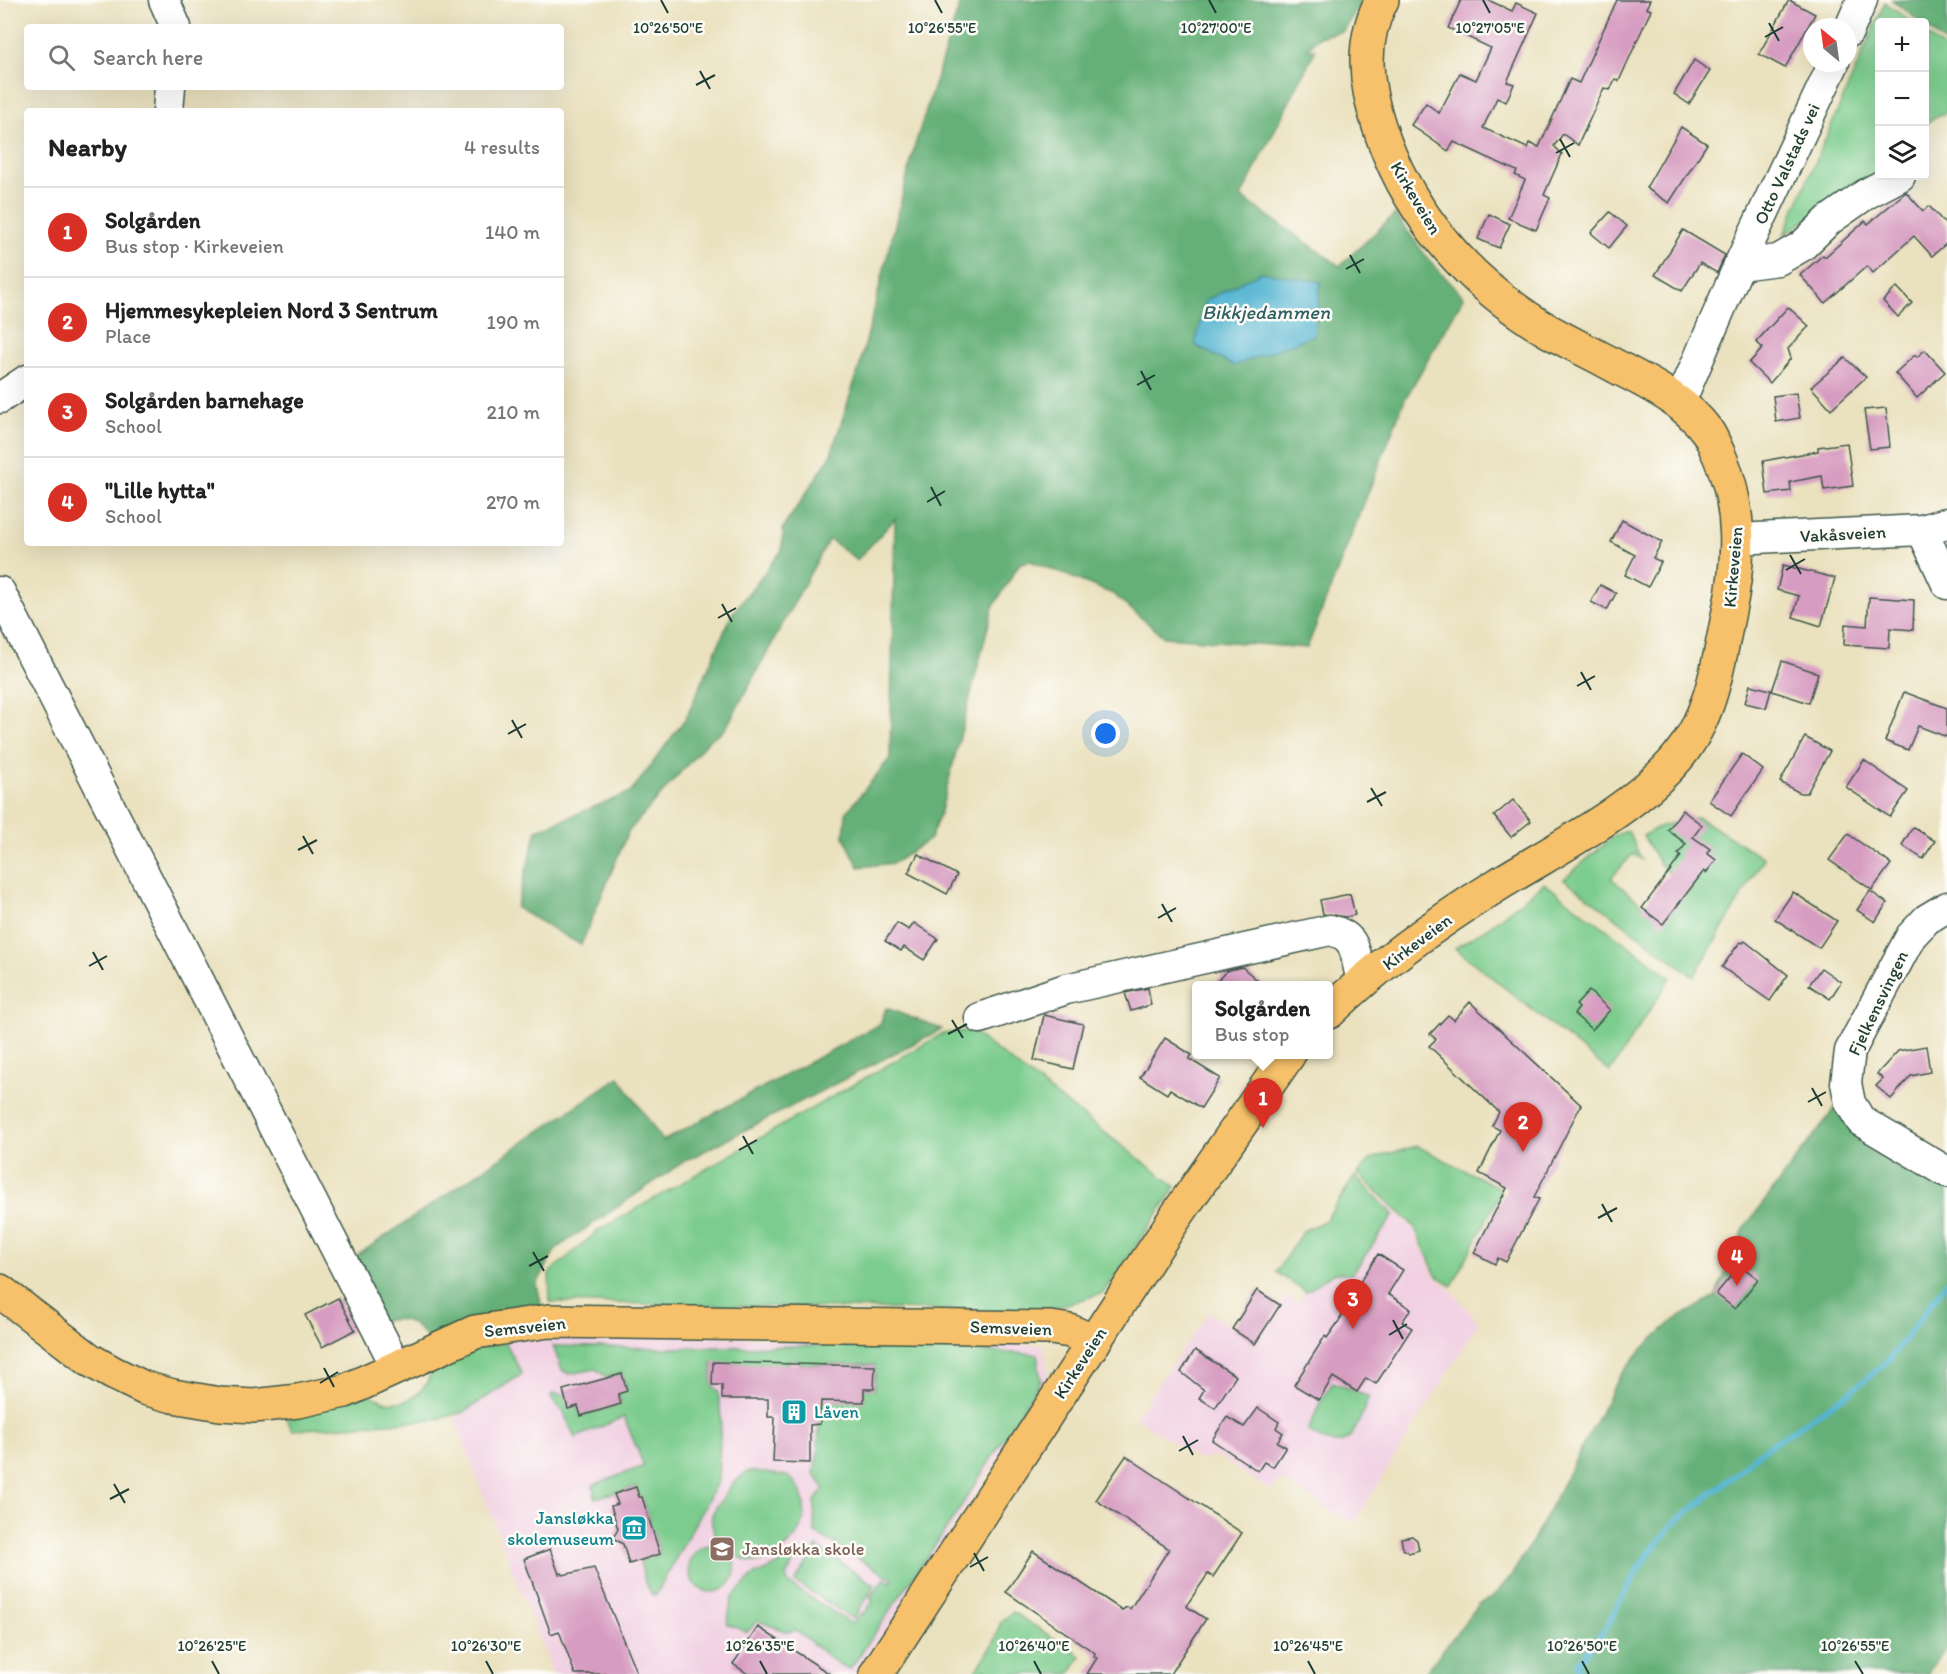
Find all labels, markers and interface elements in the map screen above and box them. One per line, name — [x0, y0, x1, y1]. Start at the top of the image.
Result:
north arrow — [1803, 18, 1857, 72]
map controls — [1875, 18, 1929, 180]
button: + — [1875, 18, 1929, 72]
text: 10°26'50"E — [633, 19, 703, 37]
text: 10°26'55"E — [908, 19, 976, 37]
text: 10°27'00"E — [1181, 19, 1251, 37]
text: 10°27'05"E — [1455, 19, 1525, 37]
search box — [24, 24, 564, 90]
icon: search — [45, 41, 78, 74]
text: Search here — [93, 44, 203, 71]
button: − — [1875, 72, 1929, 126]
street label: Otto Valstads vei — [1749, 100, 1825, 228]
button: layers — [1875, 126, 1929, 180]
text: Nearby — [48, 131, 127, 163]
text: 4 results — [464, 135, 540, 159]
street label: Kirkeveien — [1386, 157, 1446, 239]
text: Solgården — [105, 207, 201, 234]
text: 1 — [63, 220, 72, 244]
text: 140 m — [485, 220, 540, 244]
text: Bus stop · Kirkeveien — [105, 234, 284, 258]
text: Hjemmesykepleien Nord 3 Sentrum — [105, 297, 438, 324]
water label: Bikkjedammen — [1202, 300, 1331, 324]
text: 2 — [62, 310, 73, 334]
text: 190 m — [487, 310, 540, 334]
text: Place — [105, 324, 151, 348]
text: Solgården barnehage — [105, 387, 304, 414]
text: 3 — [62, 400, 73, 424]
text: 210 m — [487, 400, 540, 424]
text: School — [105, 414, 162, 438]
text: "Lille hytta" — [105, 477, 215, 504]
text: 4 — [61, 490, 74, 514]
text: 270 m — [486, 490, 540, 514]
text: School — [105, 504, 162, 528]
street label: Vakåsveien — [1799, 521, 1887, 547]
street label: Kirkeveien — [1718, 526, 1748, 608]
your location — [1091, 719, 1120, 748]
street label: Kirkeveien — [1378, 909, 1456, 975]
street label: Fjelkensvingen — [1843, 947, 1913, 1059]
popup — [1192, 981, 1333, 1059]
text: Solgården — [1215, 995, 1310, 1022]
text: Bus stop — [1215, 1022, 1289, 1046]
pin: 1 — [1244, 1078, 1282, 1128]
pin: 2 — [1504, 1102, 1543, 1152]
pin: 4 — [1718, 1236, 1756, 1286]
pin: 3 — [1334, 1280, 1372, 1329]
street label: Semsveien — [483, 1312, 567, 1342]
street label: Semsveien — [970, 1316, 1052, 1340]
street label: Kirkeveien — [1049, 1323, 1111, 1403]
building icon: Låven — [779, 1397, 809, 1427]
place label: Låven — [814, 1401, 859, 1423]
place label: Jansløkka skolemuseum — [507, 1507, 615, 1550]
museum icon: Jansløkka skolemuseum — [619, 1513, 649, 1543]
school or university icon: Jansløkka skole — [707, 1534, 737, 1564]
place label: Jansløkka skole — [742, 1538, 865, 1560]
text: 10°26'25"E — [178, 1637, 246, 1655]
text: 10°26'30"E — [451, 1637, 521, 1655]
text: 10°26'35"E — [725, 1637, 795, 1655]
text: 10°26'40"E — [998, 1637, 1070, 1655]
text: 10°26'45"E — [1273, 1637, 1343, 1655]
text: 10°26'50"E — [1547, 1637, 1617, 1655]
text: 10°26'55"E — [1821, 1637, 1889, 1655]

